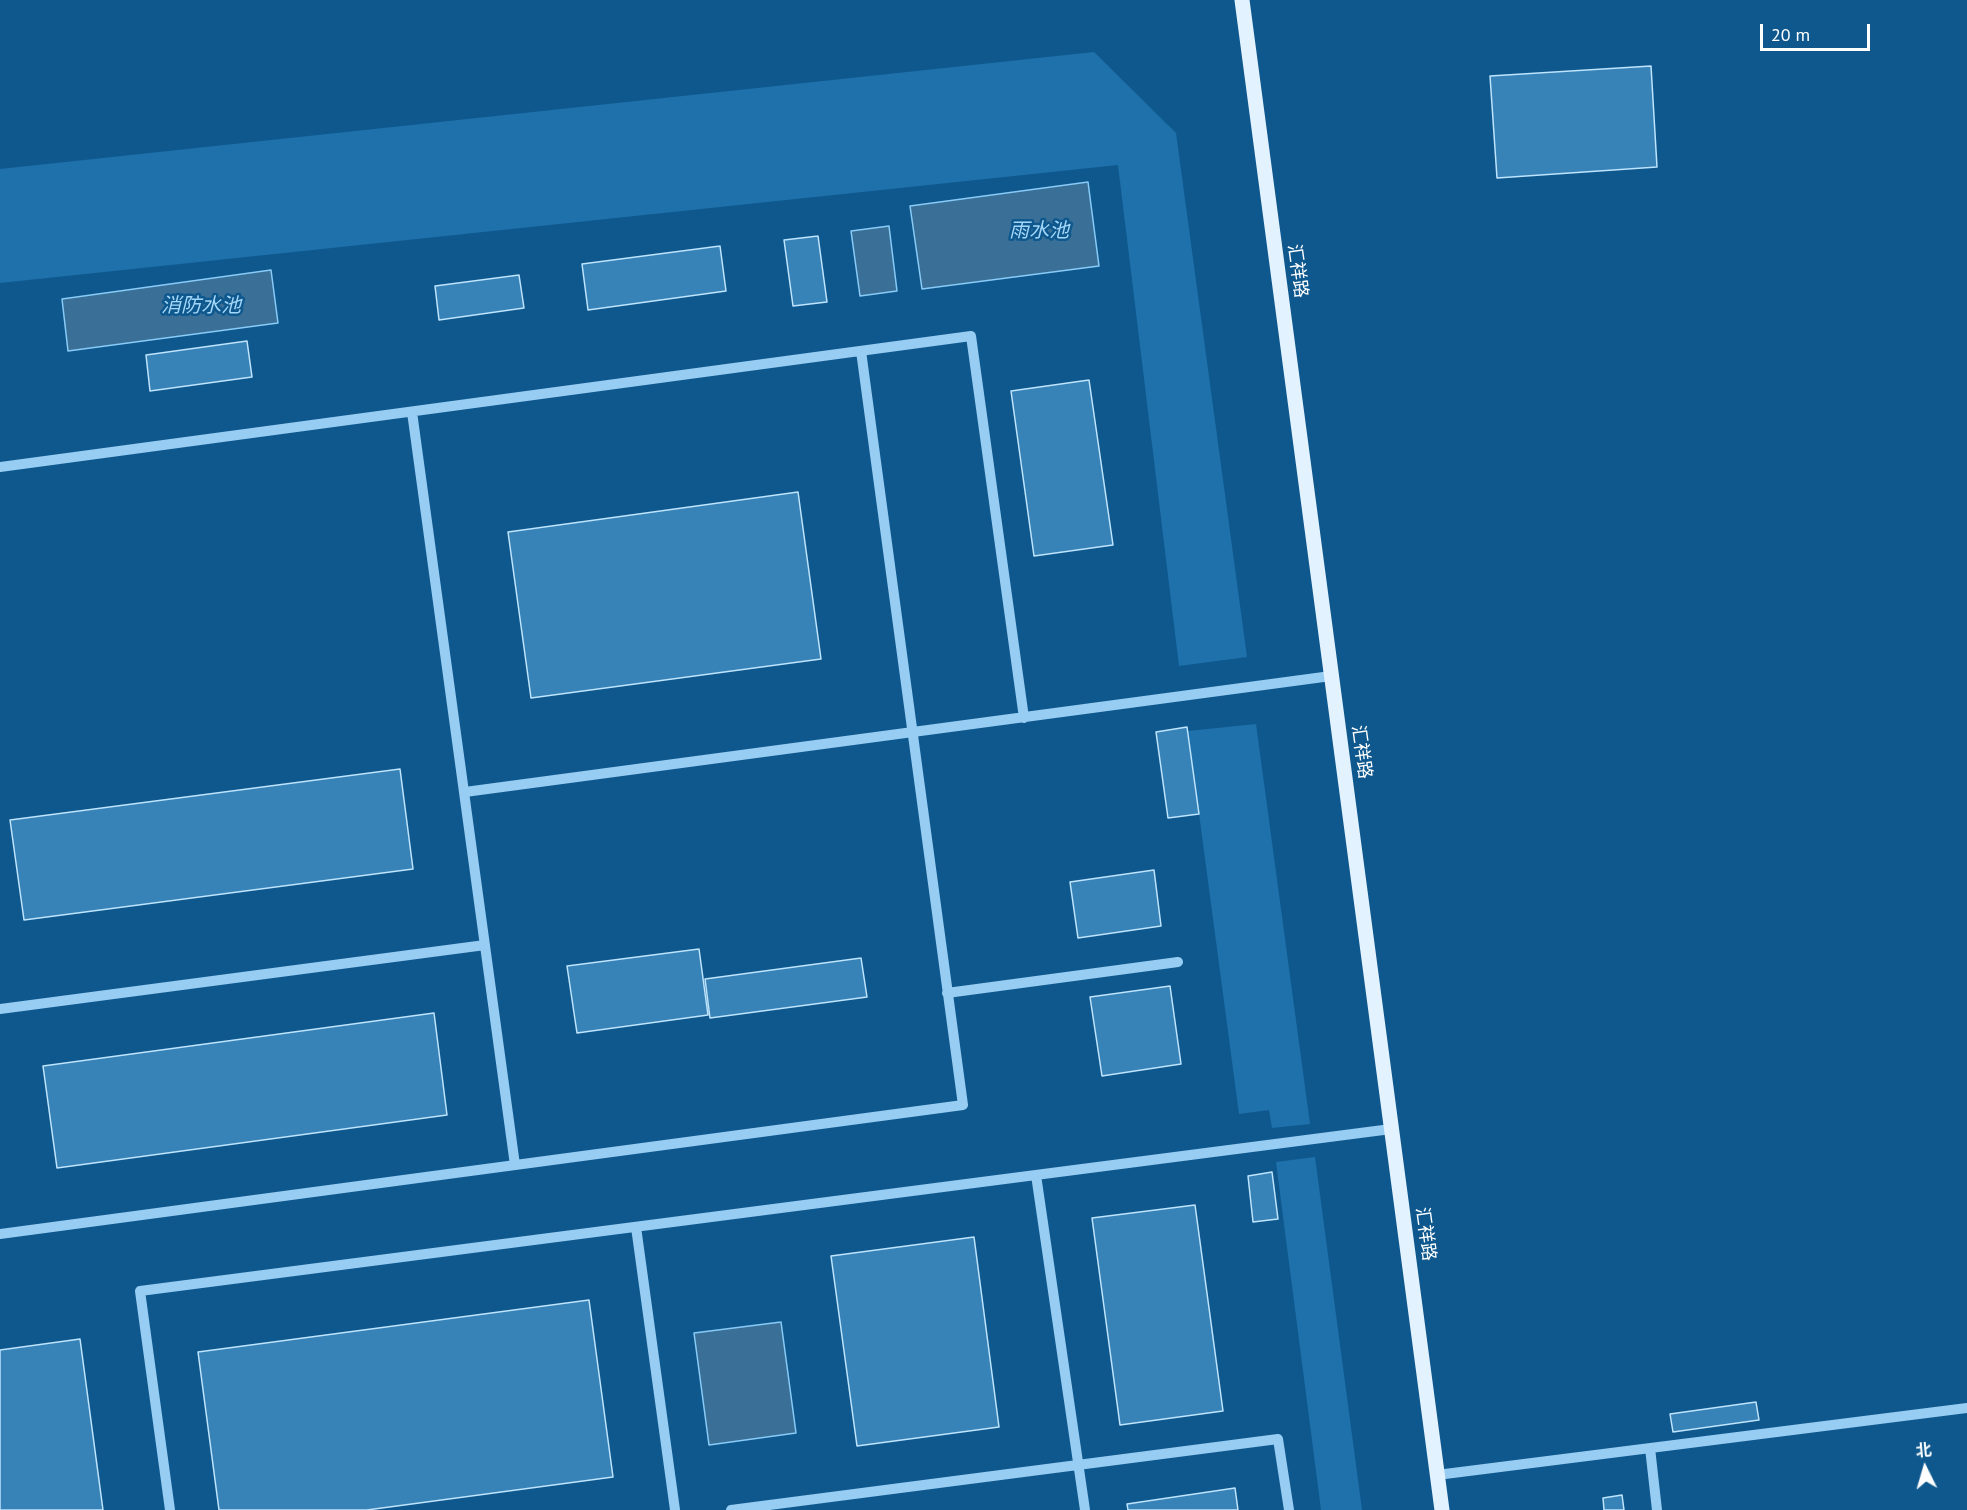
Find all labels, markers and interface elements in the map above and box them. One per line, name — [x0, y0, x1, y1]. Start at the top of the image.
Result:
scale bar — [1763, 12, 1872, 50]
text: 20 m — [1771, 23, 1810, 46]
water label: 雨水池 — [1009, 219, 1069, 243]
street label: 汇祥路 — [1283, 243, 1311, 299]
water label: 消防水池 — [161, 294, 241, 318]
street label: 汇祥路 — [1347, 724, 1375, 780]
street label: 汇祥路 — [1411, 1206, 1439, 1262]
north arrow — [1895, 1438, 1955, 1498]
text: 北 — [1915, 1439, 1932, 1461]

